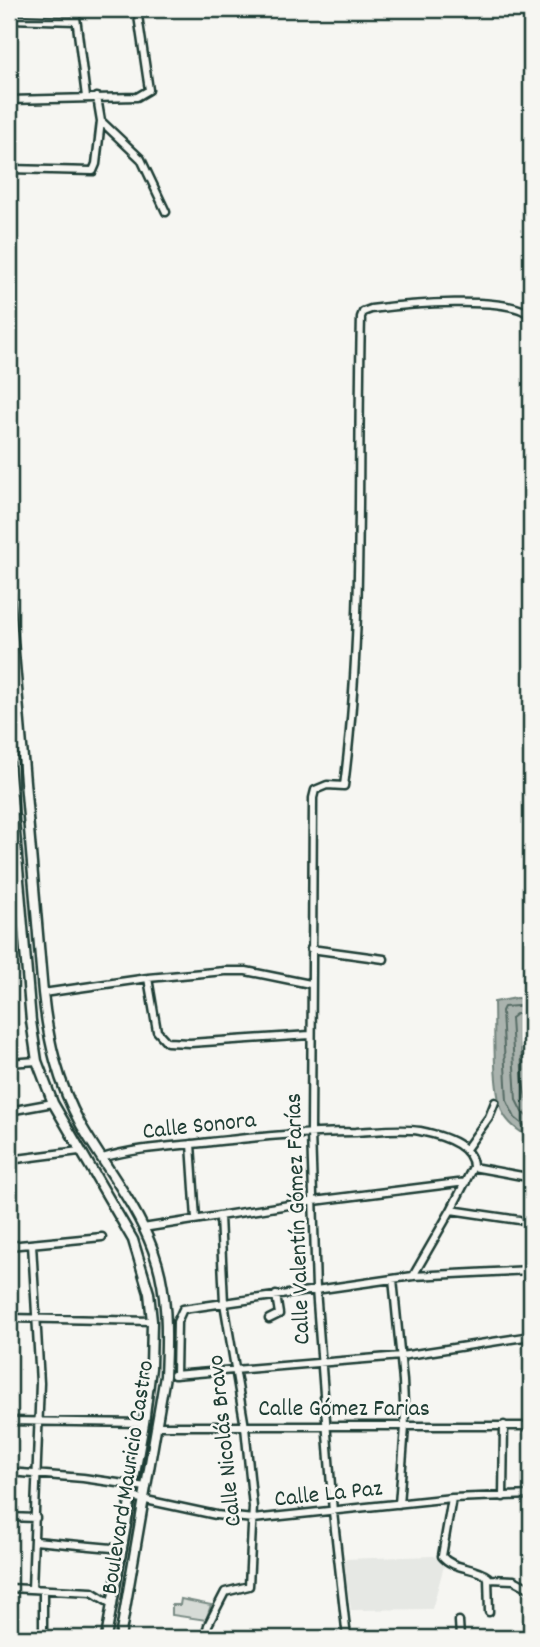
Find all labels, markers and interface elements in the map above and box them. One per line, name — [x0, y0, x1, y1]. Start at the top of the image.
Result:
street label: Calle Valentín Gómez Farías — [278, 1093, 320, 1345]
street label: Calle Sonora — [141, 1104, 258, 1150]
street label: Calle Nicolás Bravo — [200, 1353, 252, 1528]
street label: Boulevard Mauricio Castro — [94, 1358, 164, 1597]
street label: Calle Gómez Farias — [258, 1393, 430, 1427]
street label: Calle La Paz — [273, 1472, 384, 1518]

